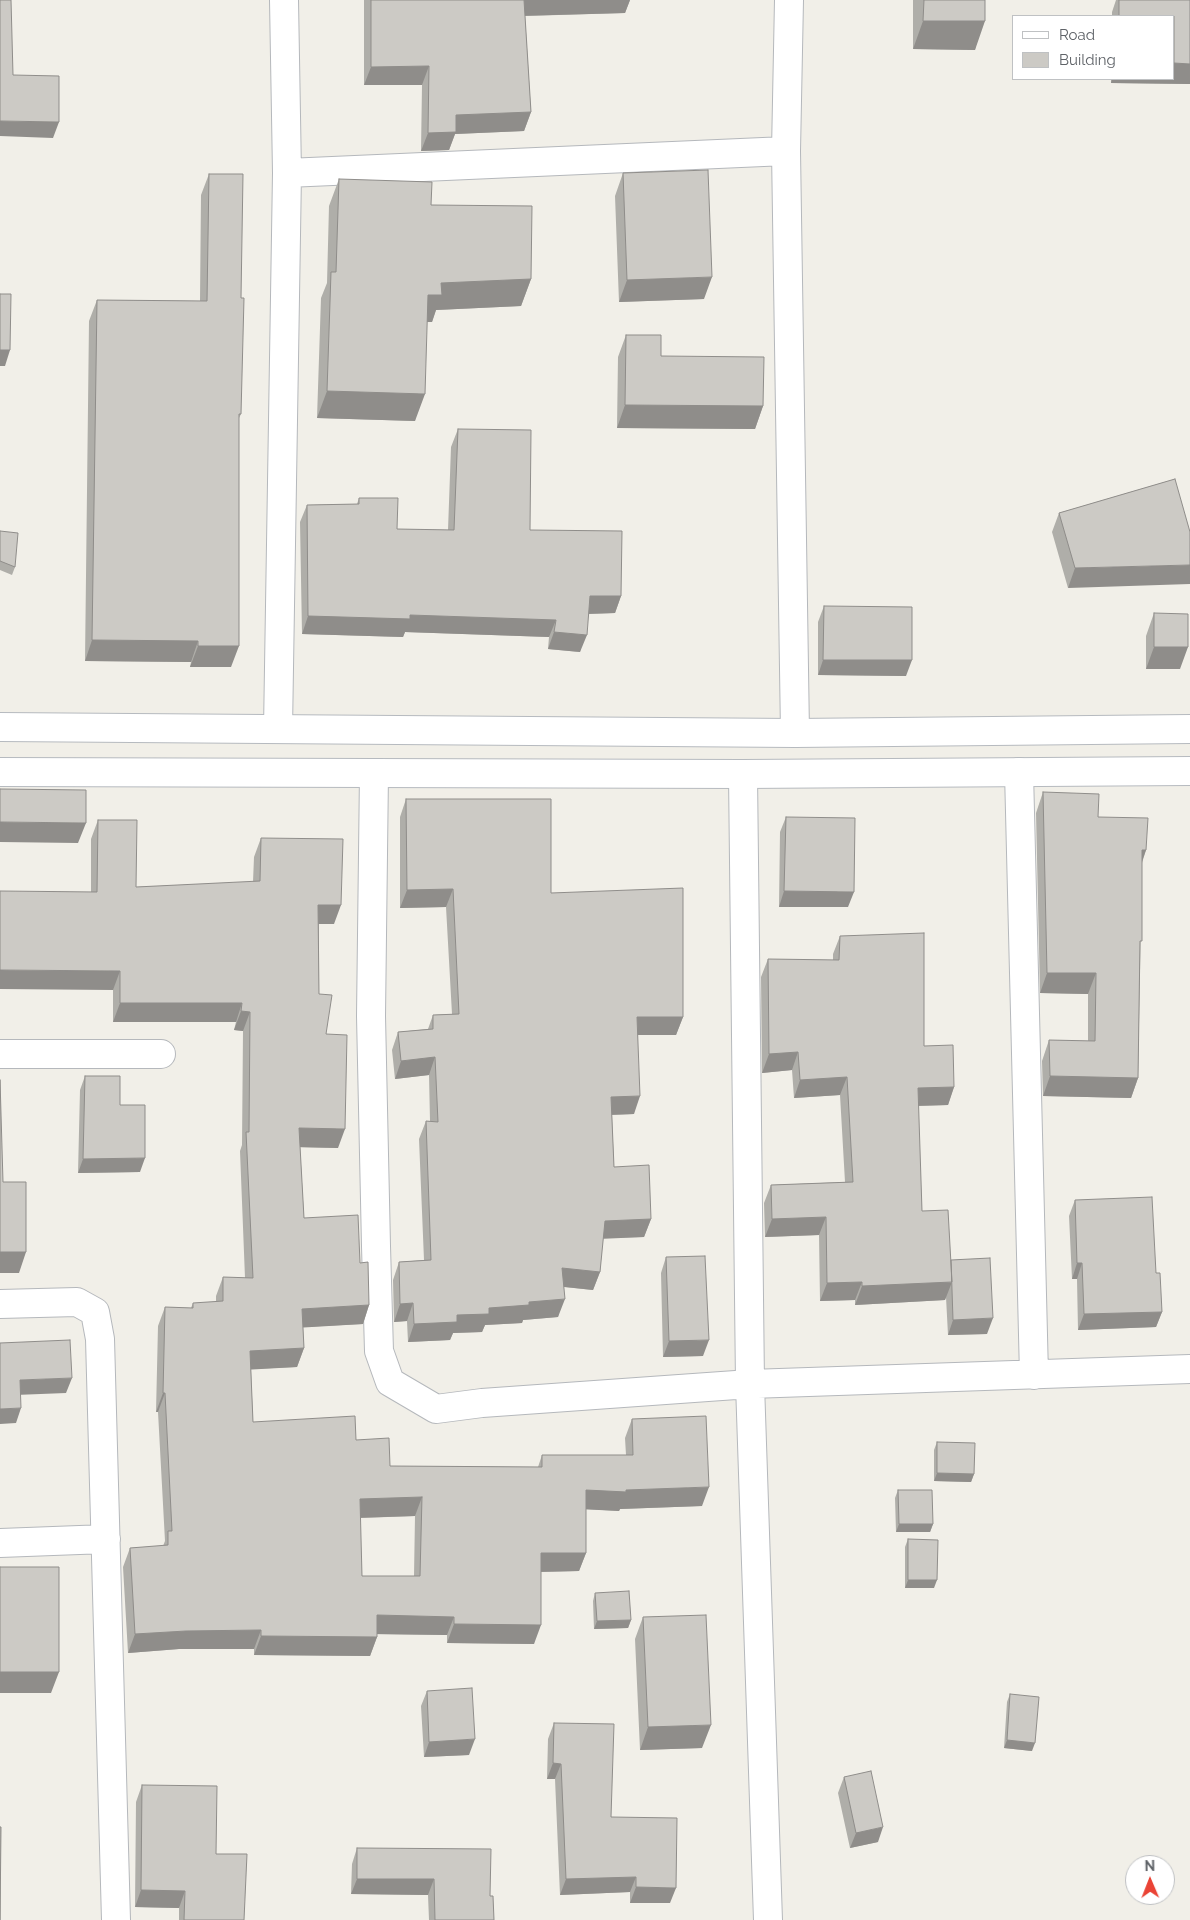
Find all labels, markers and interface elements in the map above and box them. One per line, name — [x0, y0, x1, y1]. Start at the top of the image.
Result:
legend — [1012, 15, 1175, 80]
text: Road — [1059, 26, 1095, 44]
text: Building — [1059, 51, 1116, 69]
north arrow — [1125, 1855, 1175, 1905]
text: N — [1144, 1858, 1155, 1874]

